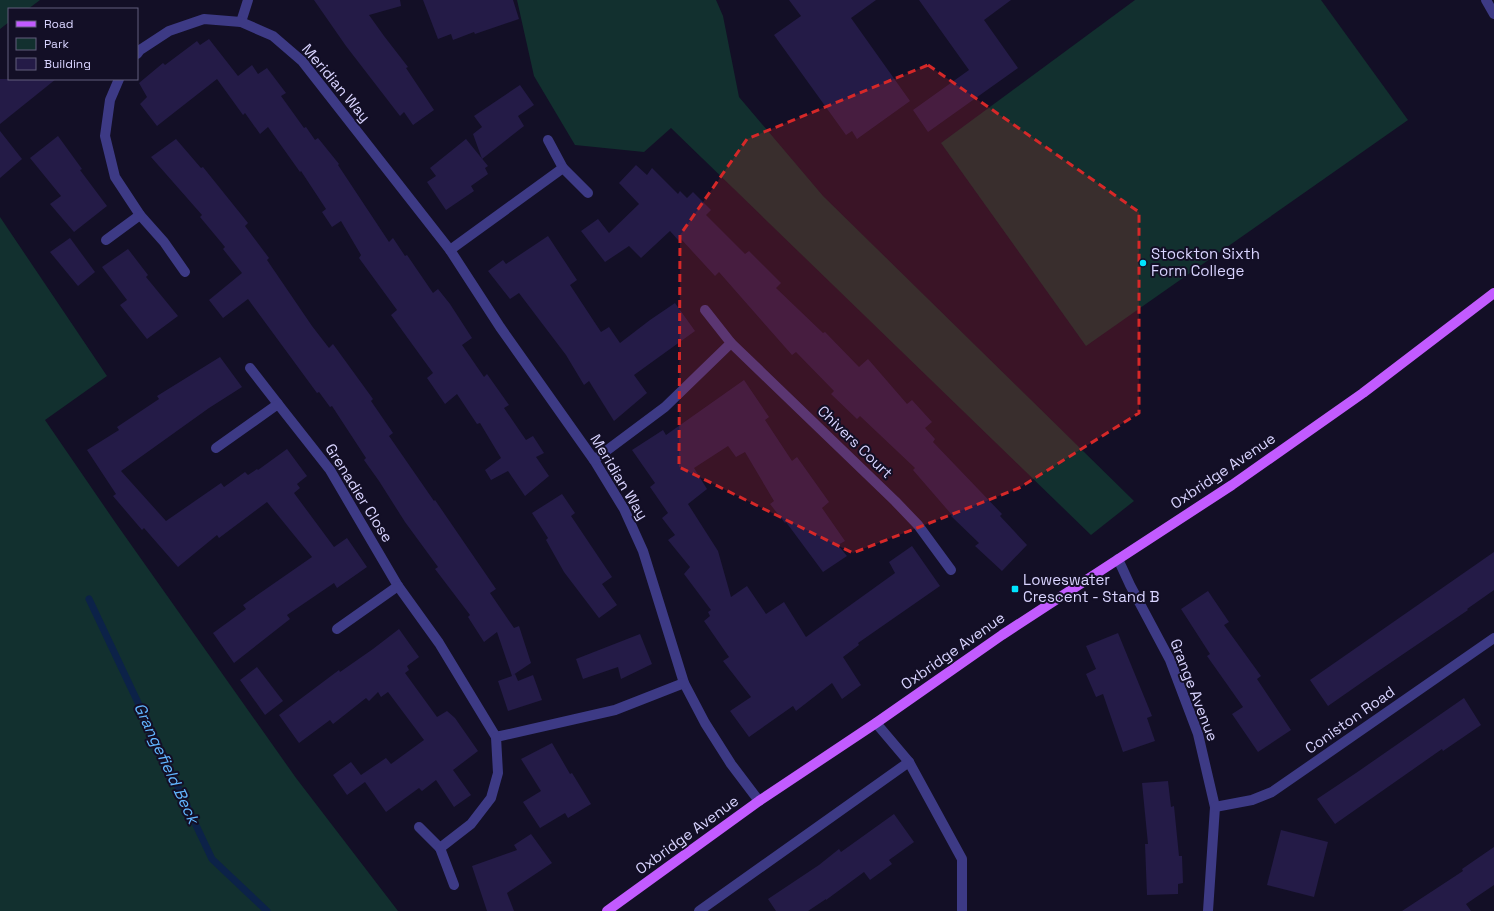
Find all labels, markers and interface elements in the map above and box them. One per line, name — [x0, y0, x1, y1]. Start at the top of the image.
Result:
legend — [8, 8, 138, 80]
text: Road — [44, 16, 73, 32]
text: Park — [44, 36, 69, 52]
street label: Meridian Way — [298, 40, 375, 126]
text: Building — [44, 56, 91, 72]
place label: Stockton Sixth Form College — [1151, 244, 1260, 280]
marker: Stockton Sixth Form College — [1138, 258, 1148, 268]
street label: Chivers Court — [814, 401, 897, 482]
street label: Oxbridge Avenue — [1167, 428, 1279, 513]
street label: Meridian Way — [586, 430, 652, 523]
street label: Grenadier Close — [321, 440, 397, 546]
place label: Loweswater Crescent - Stand B — [1023, 570, 1160, 606]
marker: Loweswater Crescent - Stand B — [1010, 584, 1020, 594]
street label: Oxbridge Avenue — [897, 608, 1009, 694]
street label: Grange Avenue — [1166, 636, 1223, 744]
street label: Coniston Road — [1301, 682, 1398, 758]
water label: Grangefield Beck — [129, 699, 205, 829]
street label: Oxbridge Avenue — [631, 791, 742, 878]

